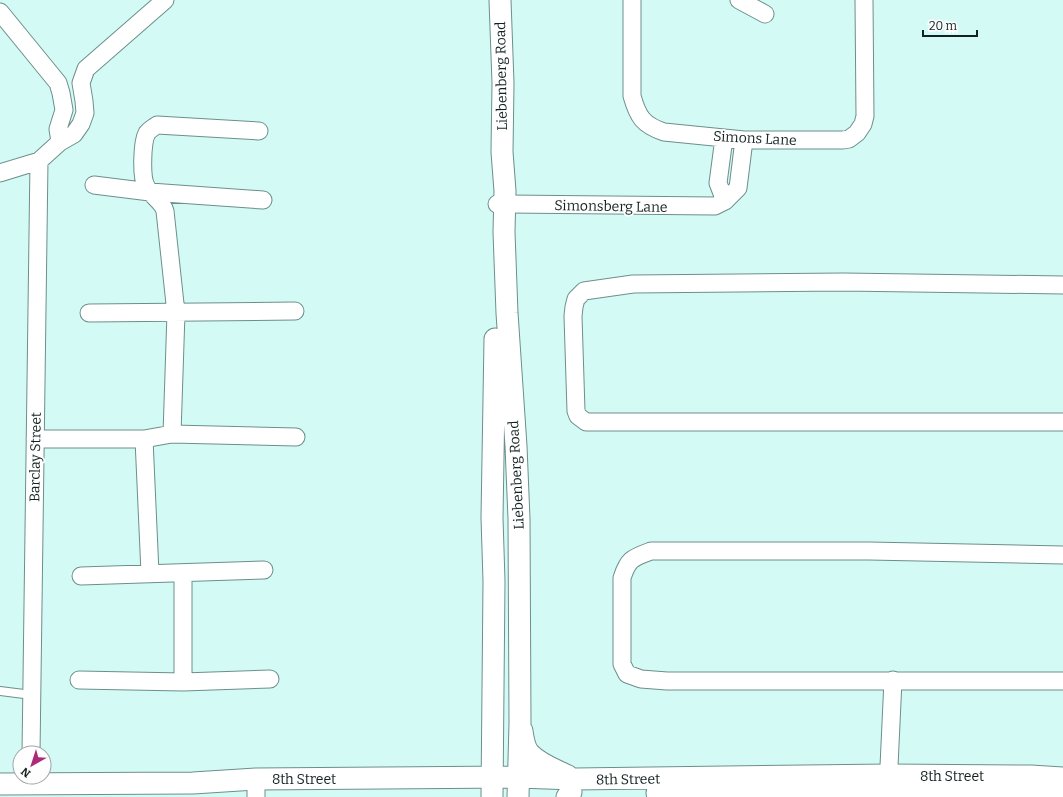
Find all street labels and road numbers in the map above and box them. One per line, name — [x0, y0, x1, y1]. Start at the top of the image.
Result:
street label: Liebenberg Road — [492, 21, 511, 131]
street label: Simons Lane — [713, 128, 797, 149]
street label: Simonsberg Lane — [554, 197, 668, 216]
street label: Barclay Street — [26, 412, 45, 502]
street label: Liebenberg Road — [505, 420, 528, 530]
street label: 8th Street — [920, 768, 984, 785]
street label: 8th Street — [596, 770, 660, 789]
street label: 8th Street — [272, 771, 336, 788]

